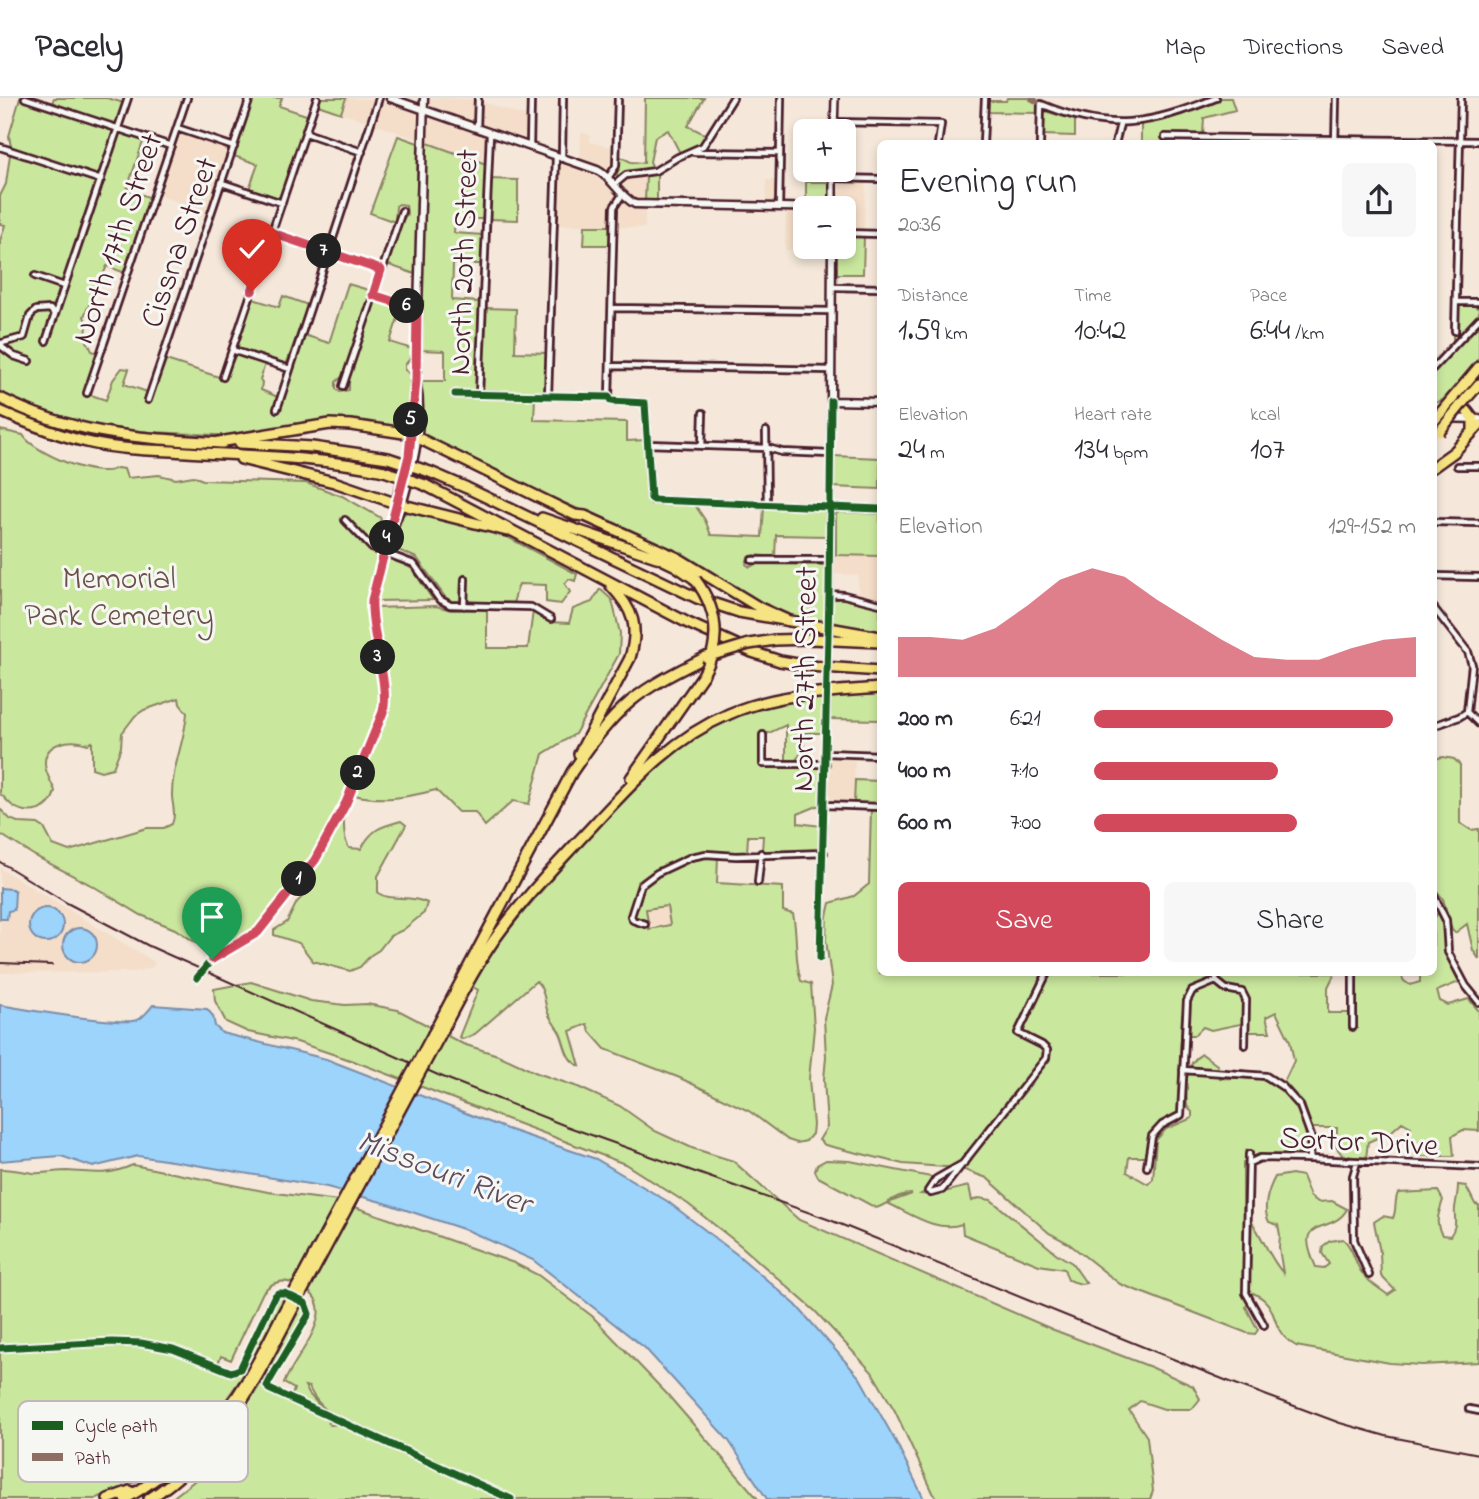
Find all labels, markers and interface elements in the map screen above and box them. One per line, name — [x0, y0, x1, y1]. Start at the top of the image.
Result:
text: Pacely — [35, 24, 123, 72]
text: Map — [1165, 31, 1206, 66]
text: Directions — [1244, 31, 1343, 66]
text: Saved — [1381, 31, 1444, 66]
map controls — [793, 119, 856, 259]
button: + — [793, 119, 856, 182]
street label: North 17th Street — [61, 127, 177, 351]
street label: North 20th Street — [438, 148, 493, 376]
street label: Cissna Street — [130, 151, 233, 335]
text: Evening run — [898, 155, 1077, 211]
button: share — [1342, 163, 1416, 237]
button: − — [793, 196, 856, 259]
text: 20:36 — [898, 209, 941, 242]
pin — [222, 219, 282, 291]
icon: check — [233, 230, 271, 268]
pin: 7 — [306, 234, 342, 268]
text: 7 — [320, 237, 327, 264]
text: Distance — [898, 283, 968, 310]
text: Time — [1074, 283, 1112, 310]
text: Pace — [1250, 283, 1287, 310]
pin: 6 — [390, 288, 424, 324]
text: 6 — [402, 292, 411, 319]
text: 1.59 — [898, 310, 940, 354]
text: 10:42 — [1074, 310, 1126, 354]
text: 6:44 — [1250, 310, 1290, 354]
text: km — [940, 321, 968, 348]
text: /km — [1290, 321, 1324, 348]
pin: 5 — [394, 402, 428, 438]
text: Elevation — [898, 402, 968, 429]
text: Heart rate — [1074, 402, 1152, 429]
text: kcal — [1250, 402, 1280, 429]
text: 5 — [405, 406, 416, 433]
text: 24 — [898, 429, 925, 473]
text: 134 — [1074, 429, 1108, 473]
text: 107 — [1250, 429, 1285, 473]
text: m — [925, 440, 945, 467]
text: bpm — [1108, 440, 1148, 467]
text: Elevation — [898, 511, 983, 544]
text: 129–152 m — [1328, 511, 1416, 544]
pin: 4 — [370, 520, 404, 556]
text: 4 — [383, 524, 390, 551]
park label: Memorial Park Cemetery — [24, 557, 214, 641]
street label: North 27th Street — [781, 566, 832, 792]
pin: 3 — [360, 640, 396, 674]
text: 3 — [374, 643, 381, 670]
text: 200 m — [898, 703, 953, 736]
text: 6:21 — [1010, 703, 1041, 736]
text: 400 m — [898, 755, 951, 788]
text: 7:10 — [1010, 755, 1039, 788]
pin: 2 — [340, 756, 376, 790]
text: 2 — [353, 759, 362, 786]
text: 600 m — [898, 807, 952, 840]
text: 7:00 — [1010, 807, 1041, 840]
pin: 1 — [282, 862, 316, 896]
text: 1 — [295, 865, 302, 892]
button: Save — [898, 882, 1150, 962]
button: Share — [1164, 882, 1416, 962]
pin — [182, 887, 242, 959]
icon: arrive — [193, 898, 231, 936]
street label: Sortor Drive — [1278, 1116, 1440, 1171]
water label: Missouri River — [350, 1119, 541, 1230]
legend — [18, 1401, 248, 1482]
text: Cycle path — [75, 1414, 157, 1442]
text: Path — [75, 1446, 111, 1473]

